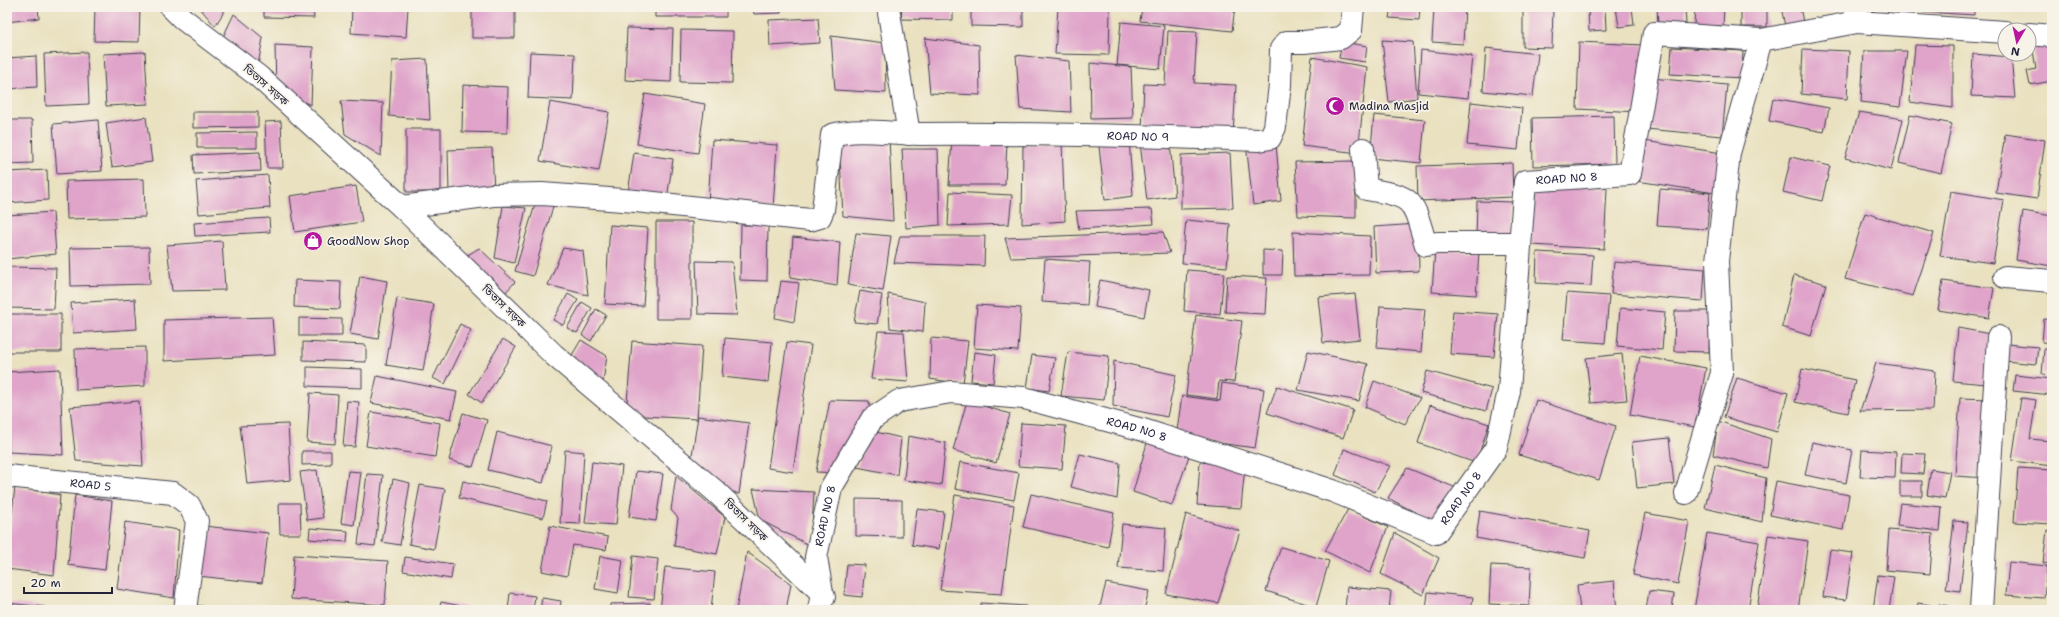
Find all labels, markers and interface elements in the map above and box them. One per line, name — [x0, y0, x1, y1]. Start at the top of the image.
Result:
north arrow — [1997, 22, 2037, 62]
text: N — [2010, 43, 2021, 59]
street label: তিতাস সড়ক — [239, 61, 292, 109]
mosque icon: Madina Masjid — [1324, 95, 1346, 117]
place label: Madina Masjid — [1349, 99, 1429, 114]
street label: ROAD NO 9 — [1107, 128, 1169, 145]
street label: ROAD NO 8 — [1535, 169, 1598, 188]
shop icon: GoodNow Shop — [302, 230, 324, 252]
place label: GoodNow Shop — [327, 234, 409, 249]
street label: তিতাস সড়ক — [478, 281, 529, 331]
street label: ROAD NO 8 — [1105, 414, 1169, 445]
street label: ROAD NO 8 — [1437, 469, 1485, 528]
street label: ROAD 5 — [69, 476, 112, 495]
street label: ROAD NO 8 — [812, 484, 839, 548]
street label: তিতাস সড়ক — [720, 495, 771, 545]
scale bar — [24, 569, 112, 595]
text: 20 m — [30, 575, 61, 591]

